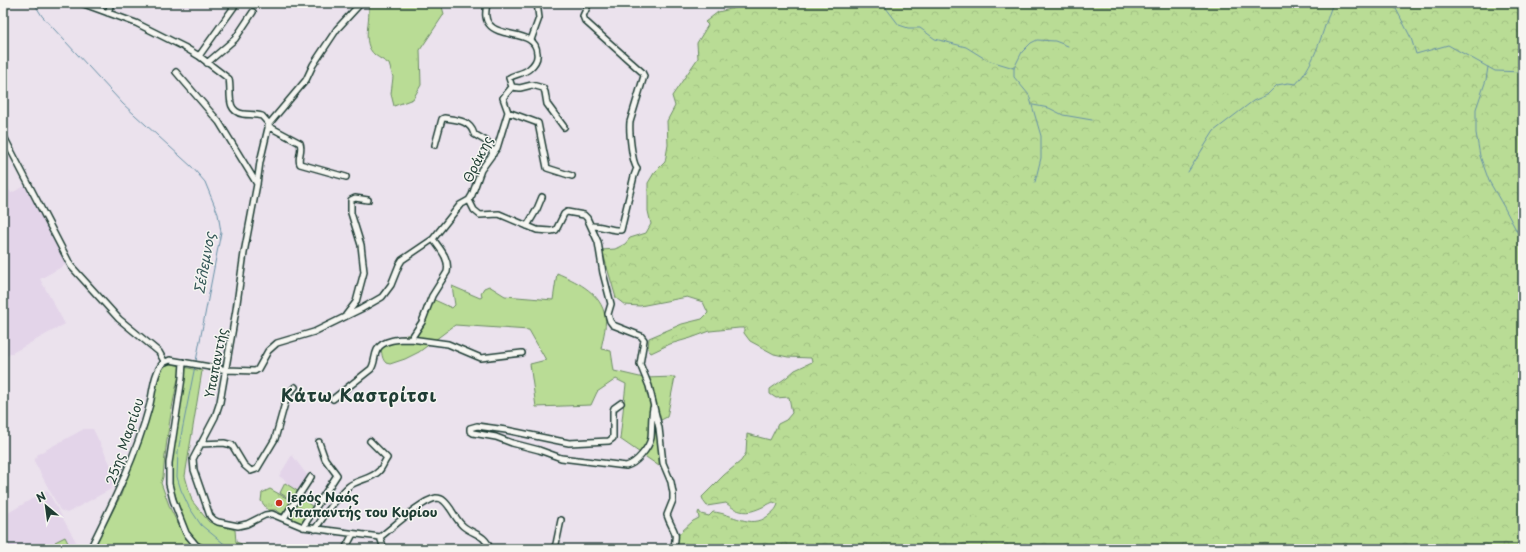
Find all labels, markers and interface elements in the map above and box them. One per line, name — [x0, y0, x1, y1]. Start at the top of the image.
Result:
street label: Θράκης — [458, 132, 497, 186]
water label: Σέλεμνος — [188, 229, 220, 295]
street label: Υπαπαντής — [199, 326, 231, 400]
district label: Κάτω Καστρίτσι — [281, 382, 437, 408]
street label: 25ης Μαρτίου — [100, 395, 148, 487]
north arrow — [26, 486, 66, 526]
text: N — [33, 487, 49, 506]
place label: Ιερός Ναός Υπαπαντής του Κυρίου — [287, 487, 438, 521]
marker: Ιερός Ναός Υπαπαντής του Κυρίου — [274, 498, 284, 508]

